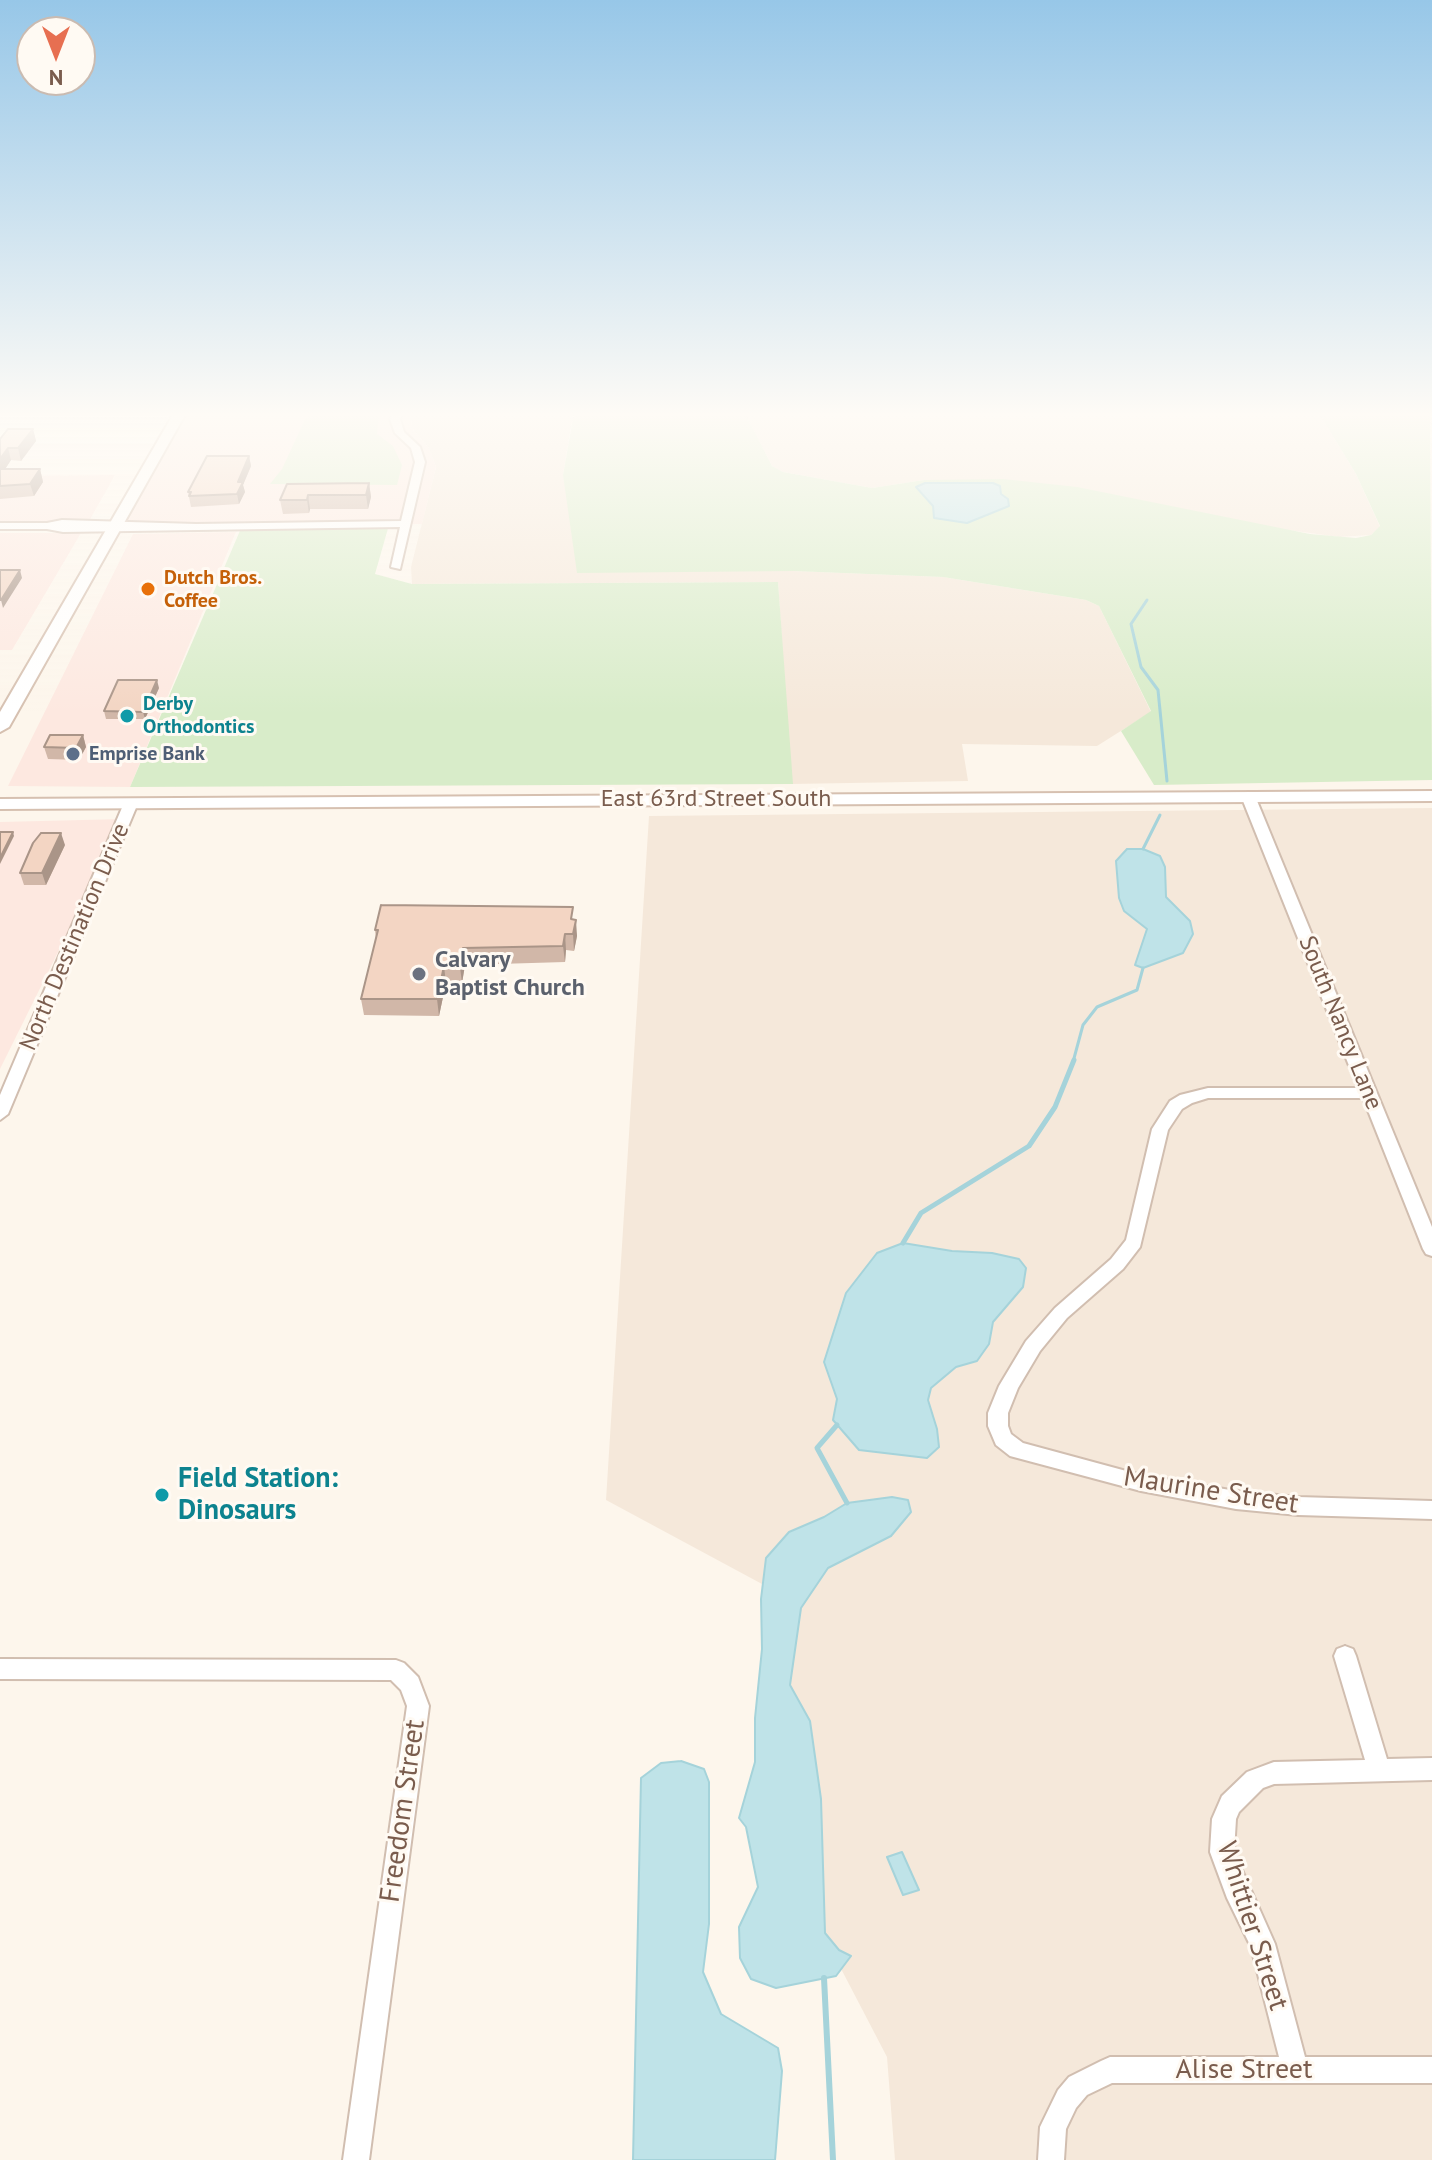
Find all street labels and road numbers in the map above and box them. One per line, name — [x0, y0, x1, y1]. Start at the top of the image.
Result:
street label: East 63rd Street South — [601, 785, 831, 813]
street label: North Destination Drive — [14, 819, 136, 1055]
street label: South Nancy Lane — [1292, 932, 1388, 1114]
street label: Maurine Street — [1121, 1461, 1301, 1521]
street label: Freedom Street — [374, 1718, 432, 1904]
street label: Whittier Street — [1209, 1837, 1295, 2015]
street label: Alise Street — [1175, 2053, 1313, 2087]

